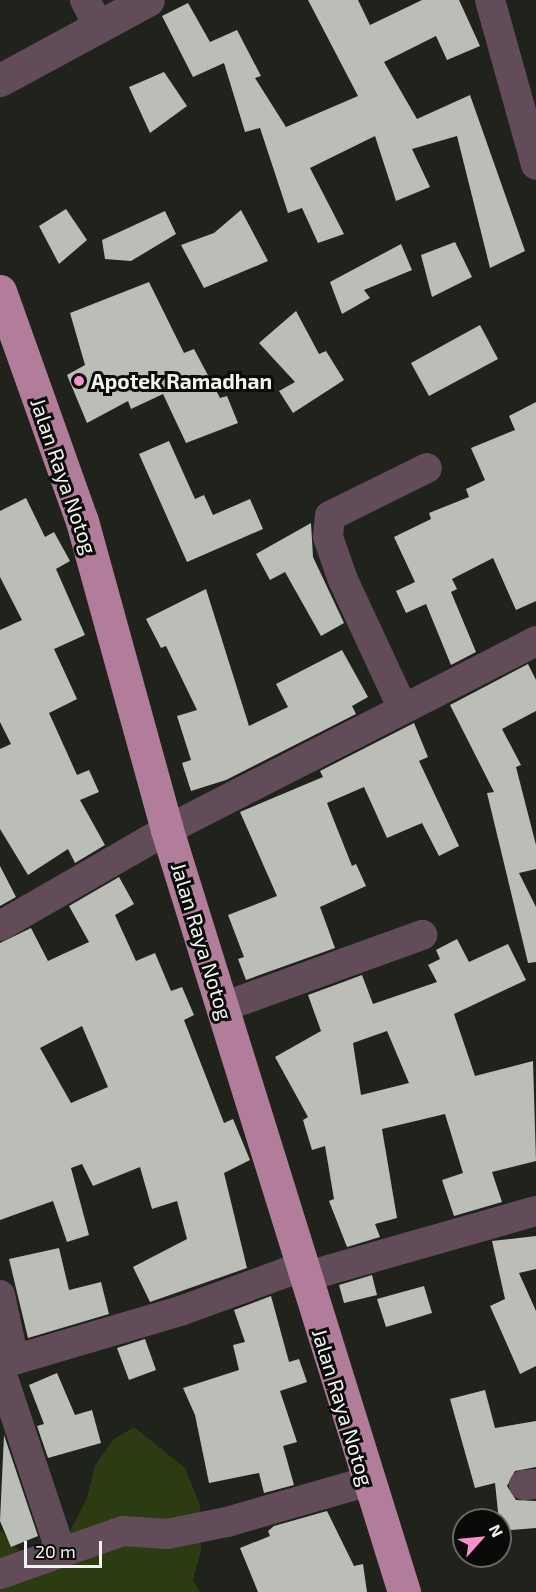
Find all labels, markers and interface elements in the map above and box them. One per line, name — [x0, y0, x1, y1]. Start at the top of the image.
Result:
place label: Apotek Ramadhan — [91, 368, 272, 394]
marker: Apotek Ramadhan — [72, 374, 86, 388]
street label: Jalan Raya Notog — [25, 395, 103, 557]
street label: Jalan Raya Notog — [166, 859, 238, 1023]
street label: Jalan Raya Notog — [307, 1325, 379, 1489]
north arrow — [452, 1508, 512, 1568]
text: N — [486, 1521, 508, 1540]
scale bar — [27, 1529, 105, 1567]
text: 20 m — [35, 1540, 76, 1562]

